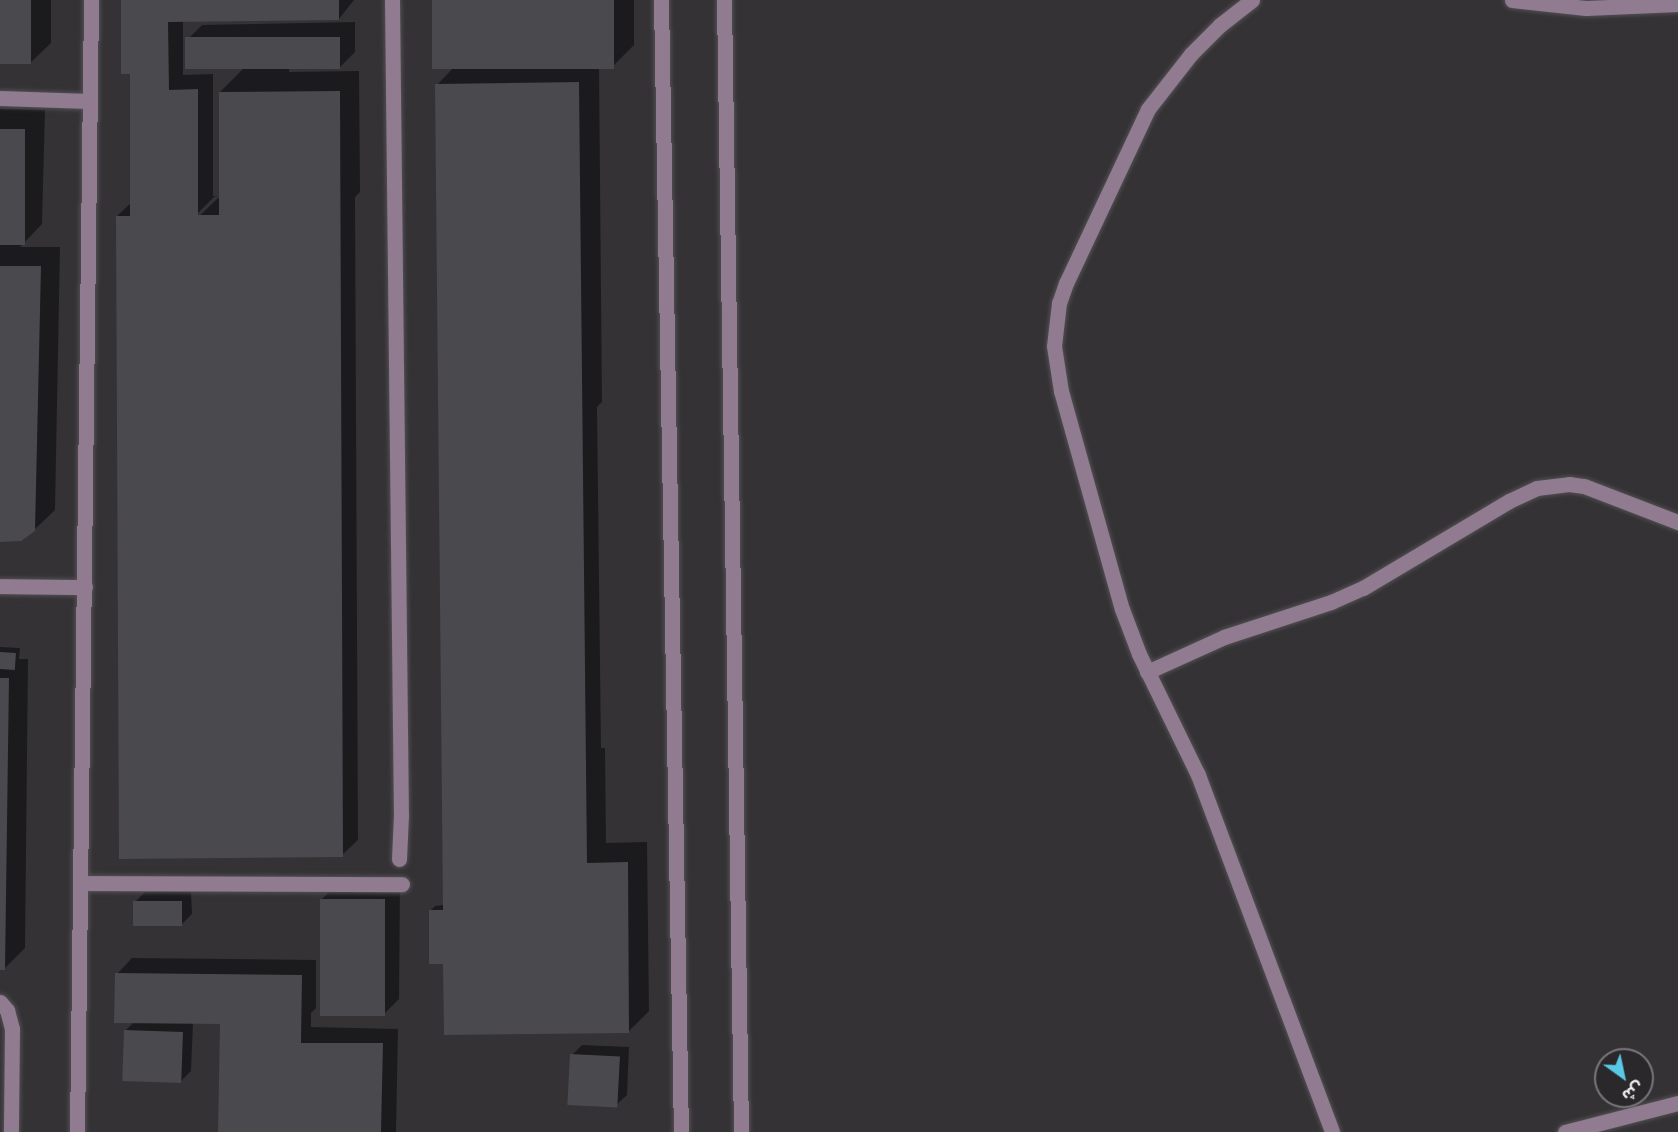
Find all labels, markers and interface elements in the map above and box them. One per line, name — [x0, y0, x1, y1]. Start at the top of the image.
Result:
north arrow — [1594, 1048, 1654, 1108]
text: ش — [1619, 1078, 1647, 1106]

